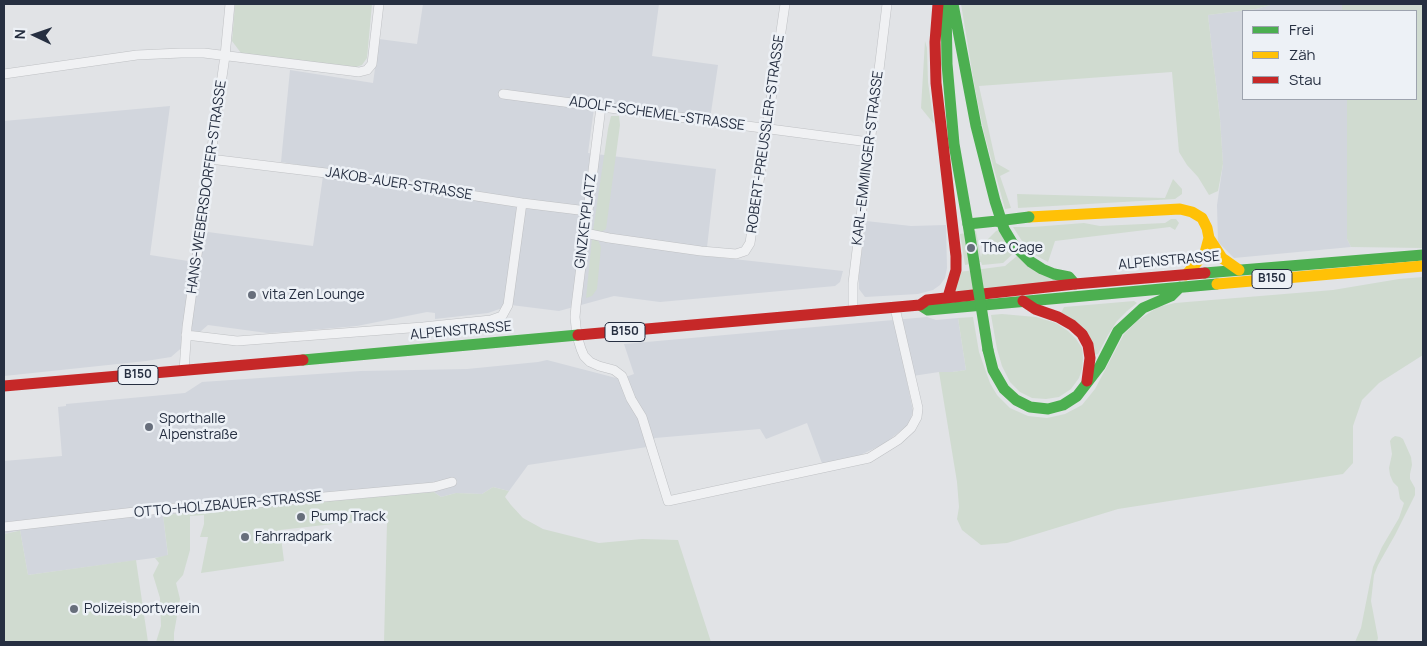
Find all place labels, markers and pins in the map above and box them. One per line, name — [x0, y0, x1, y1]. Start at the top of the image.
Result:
place label: The Cage — [981, 240, 1043, 256]
marker: The Cage — [965, 242, 977, 254]
place label: vita Zen Lounge — [262, 287, 365, 303]
marker: vita Zen Lounge — [246, 289, 258, 301]
place label: Sporthalle Alpenstraße — [159, 411, 238, 444]
marker: Sporthalle Alpenstraße — [143, 421, 155, 433]
place label: Pump Track — [311, 509, 386, 525]
marker: Pump Track — [295, 511, 307, 523]
place label: Fahrradpark — [255, 529, 332, 545]
marker: Fahrradpark — [239, 531, 251, 543]
place label: Polizeisportverein — [84, 601, 200, 617]
marker: Polizeisportverein — [68, 603, 80, 615]

